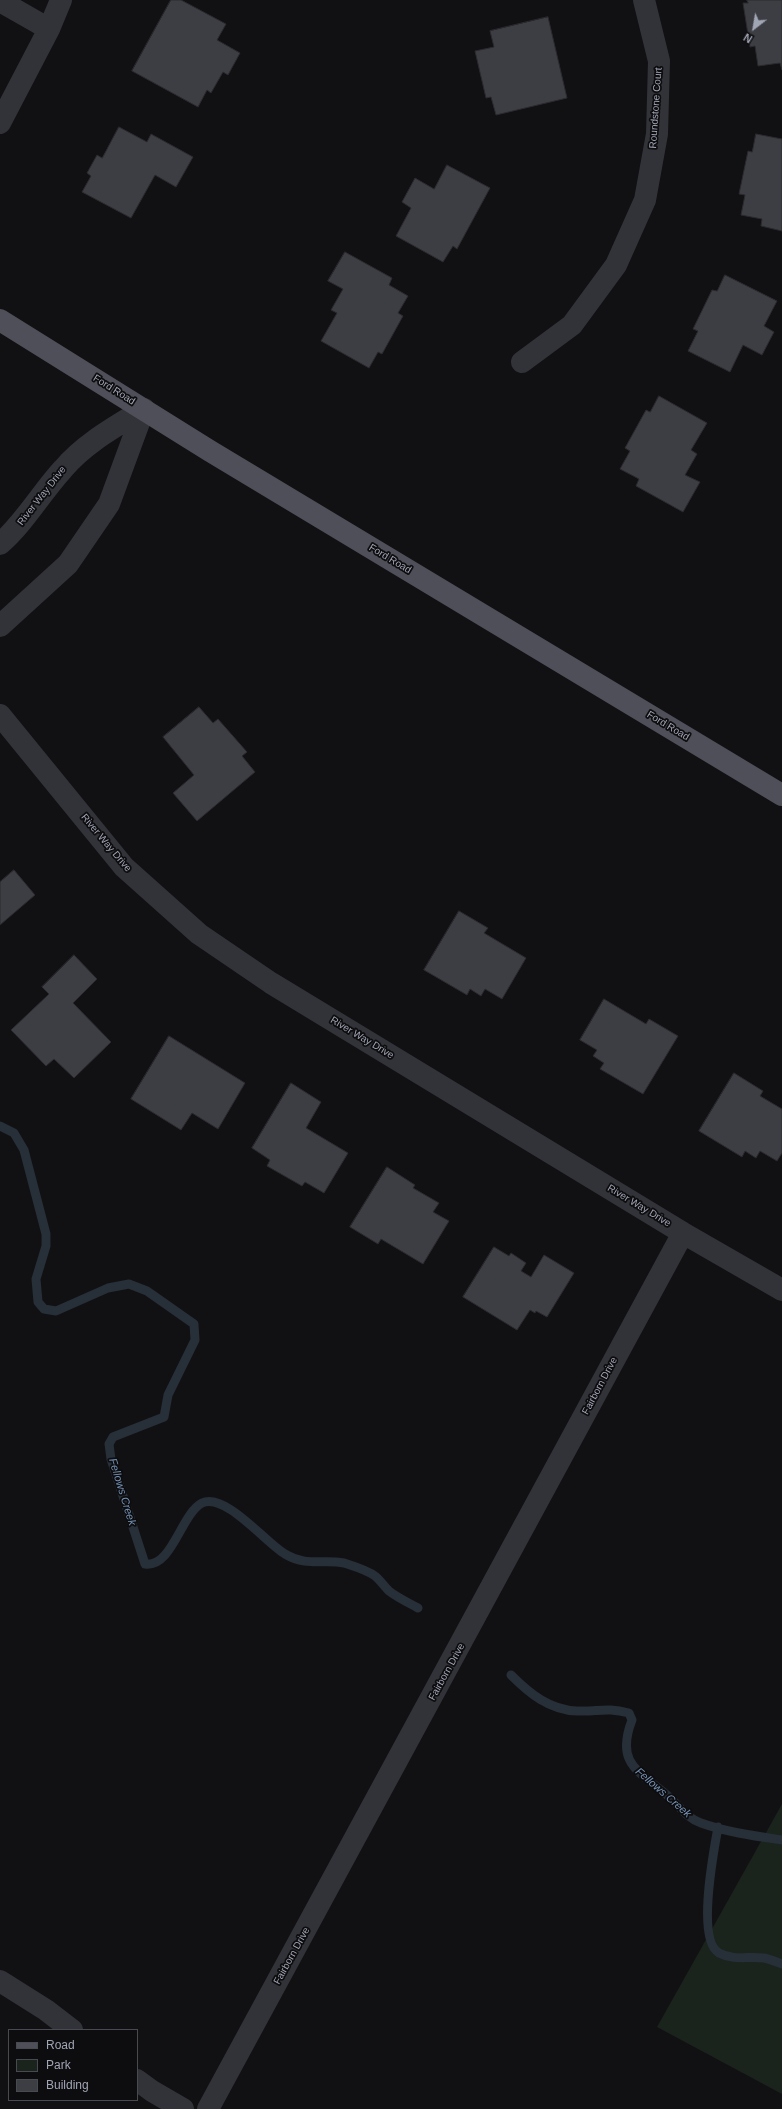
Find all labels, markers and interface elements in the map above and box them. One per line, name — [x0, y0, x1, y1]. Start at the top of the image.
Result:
north arrow — [734, 8, 774, 48]
text: N — [741, 31, 754, 45]
street label: Roundstone Court — [647, 67, 665, 149]
street label: Ford Road — [91, 372, 137, 408]
street label: River Way Drive — [15, 464, 69, 528]
street label: Ford Road — [367, 542, 413, 576]
street label: Ford Road — [645, 709, 691, 743]
street label: River Way Drive — [78, 812, 134, 874]
street label: River Way Drive — [328, 1014, 396, 1062]
street label: River Way Drive — [605, 1182, 673, 1230]
street label: Fairborn Drive — [580, 1355, 620, 1417]
water label: Fellows Creek — [106, 1457, 138, 1527]
street label: Fairborn Drive — [426, 1641, 468, 1703]
water label: Fellows Creek — [632, 1765, 694, 1821]
street label: Fairborn Drive — [271, 1925, 313, 1987]
legend — [8, 2029, 138, 2101]
text: Road — [46, 2038, 75, 2052]
text: Park — [46, 2058, 71, 2072]
text: Building — [46, 2078, 89, 2092]

